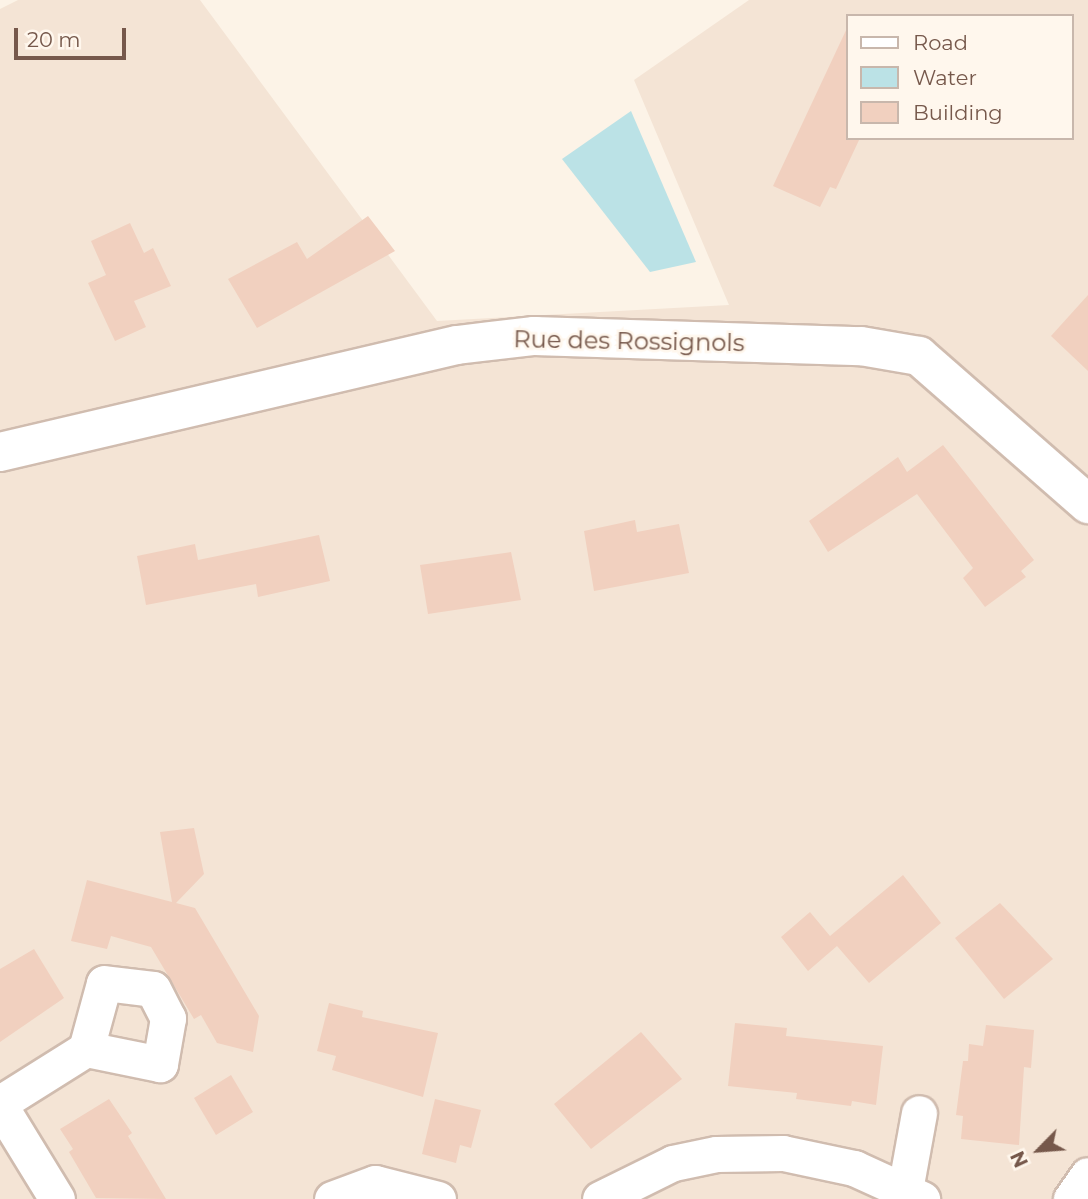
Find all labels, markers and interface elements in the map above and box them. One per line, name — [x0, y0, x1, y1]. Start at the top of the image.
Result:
scale bar — [18, 14, 130, 58]
legend — [846, 14, 1074, 140]
text: 20 m — [27, 27, 81, 52]
text: Road — [913, 30, 968, 55]
text: Water — [913, 65, 977, 90]
text: Building — [913, 100, 1003, 125]
street label: Rue des Rossignols — [513, 325, 745, 357]
north arrow — [1004, 1115, 1074, 1185]
text: N — [1006, 1147, 1033, 1171]

